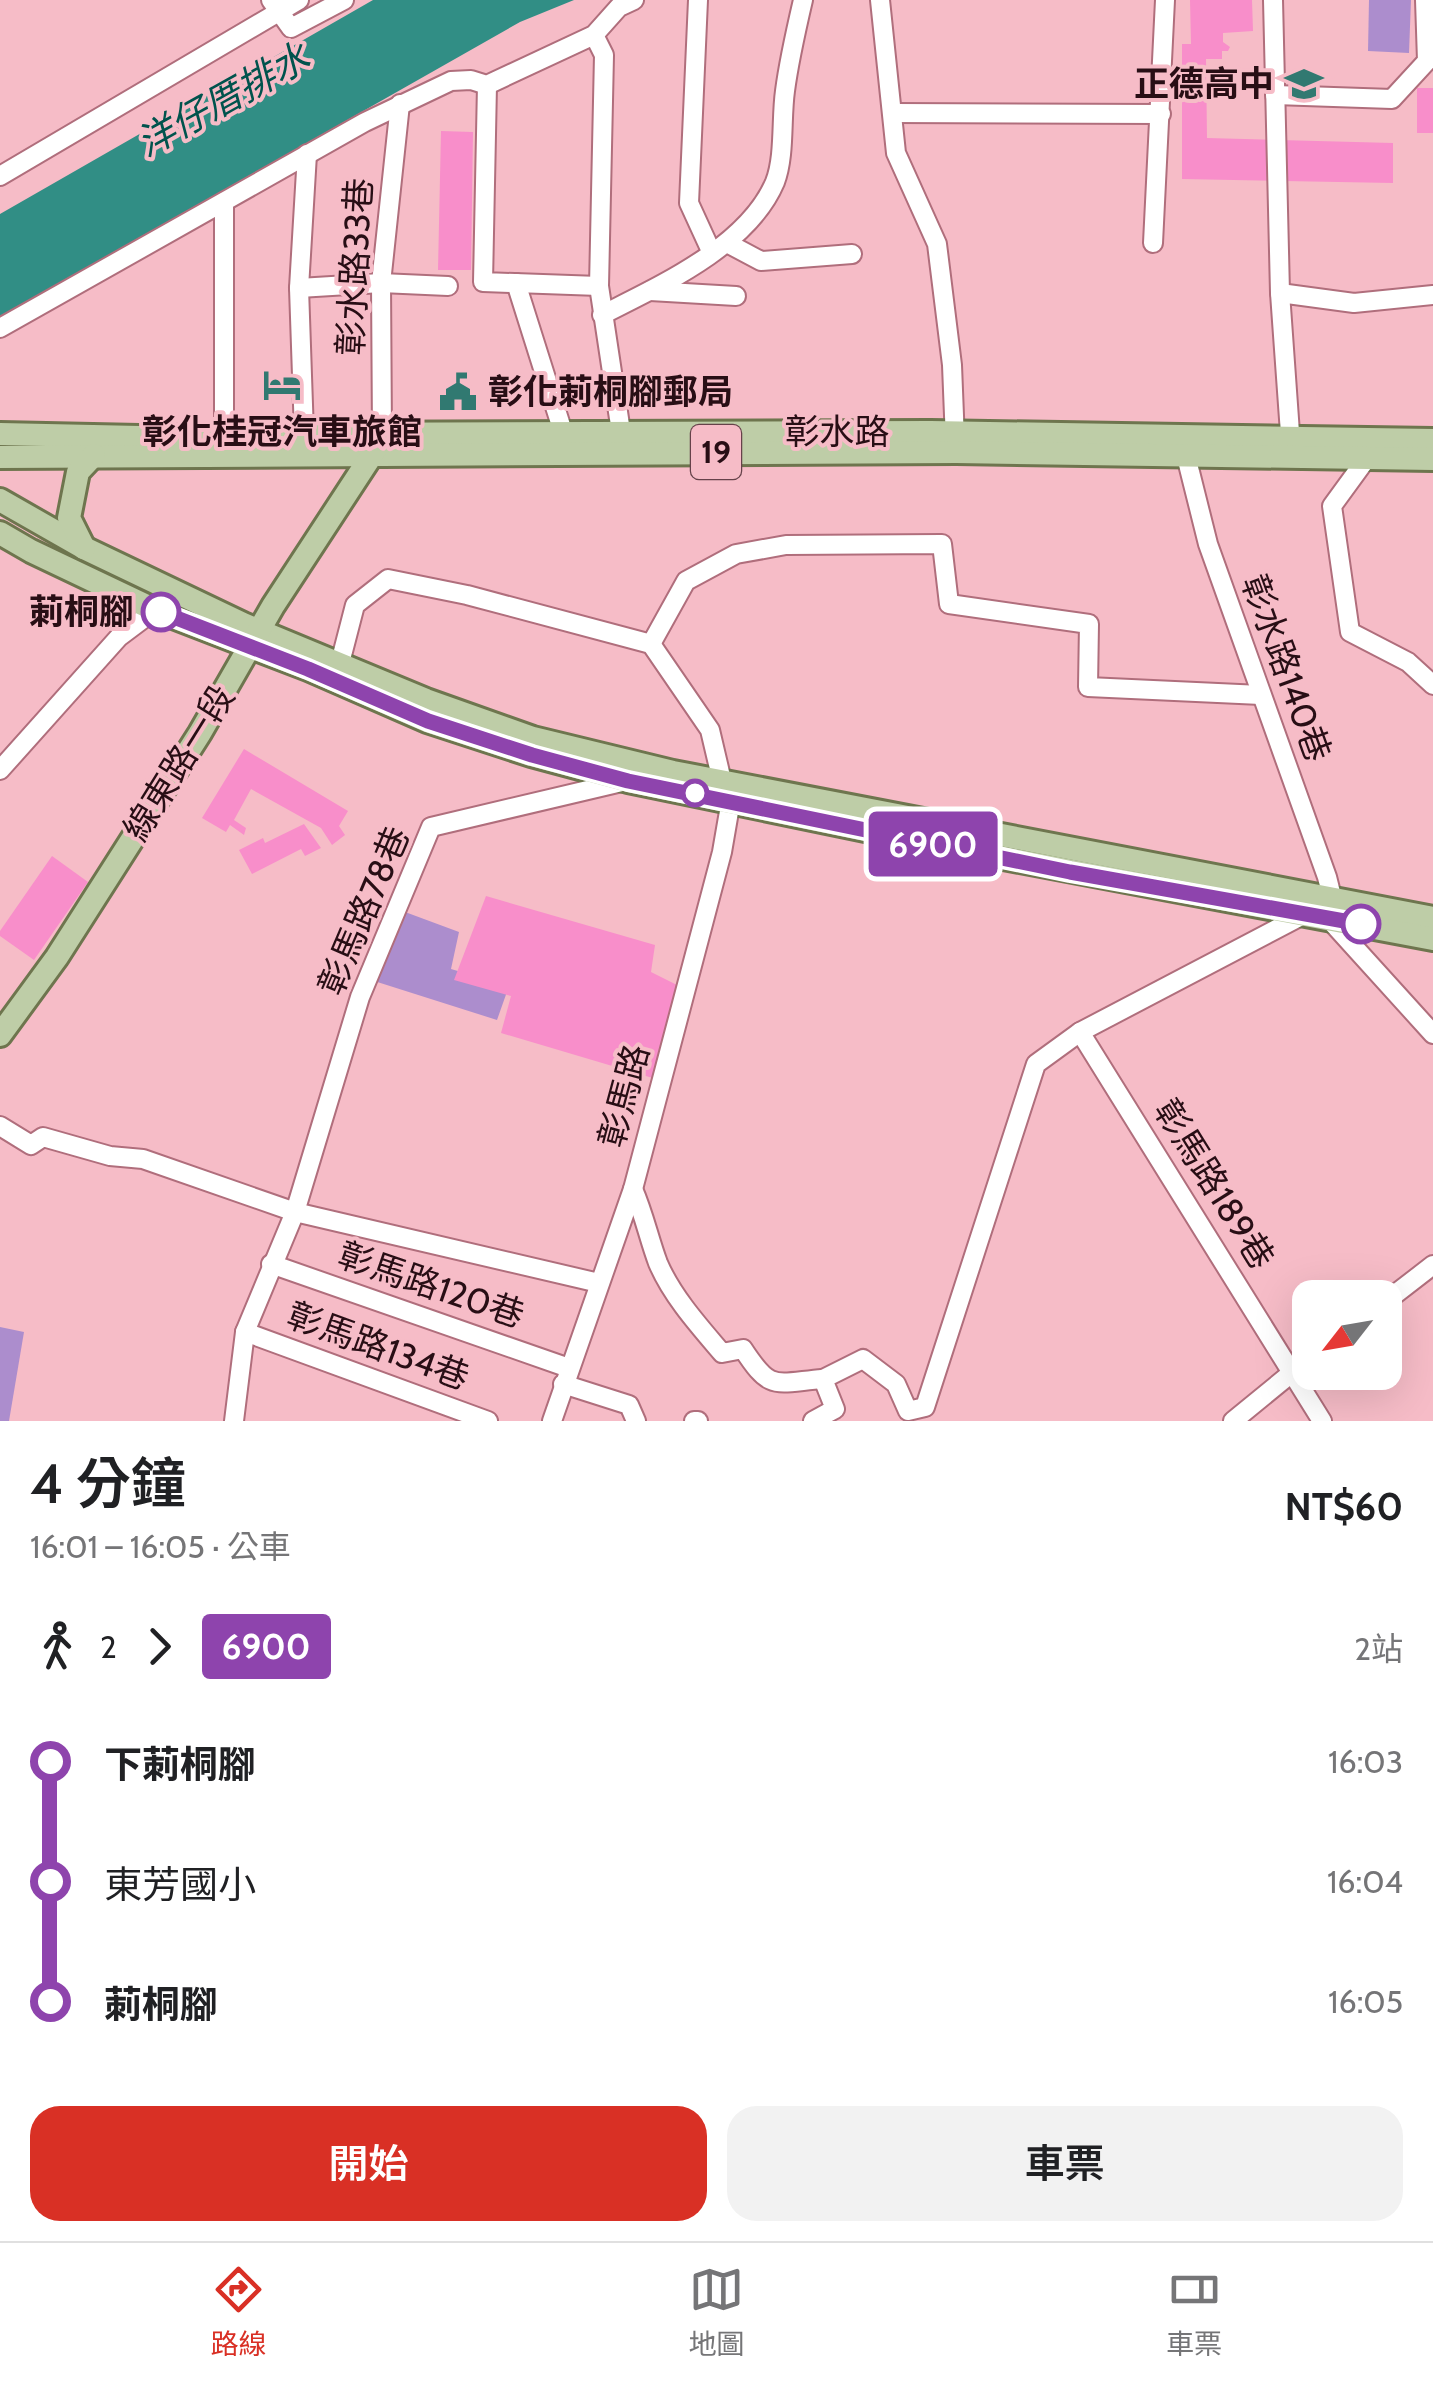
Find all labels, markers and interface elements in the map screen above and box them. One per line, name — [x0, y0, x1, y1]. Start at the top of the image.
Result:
water label: 洋仔厝排水 — [128, 32, 319, 166]
place label: 正德高中 — [1134, 62, 1274, 105]
school or university icon: 正德高中 — [1283, 63, 1325, 105]
street label: 彰水路33巷 — [328, 177, 381, 357]
hotel icon: 彰化桂冠汽車旅館 — [261, 364, 303, 406]
place label: 彰化莿桐腳郵局 — [488, 370, 733, 413]
public building icon: 彰化莿桐腳郵局 — [437, 371, 479, 413]
place label: 彰化桂冠汽車旅館 — [142, 410, 422, 453]
street label: 彰水路 — [784, 410, 890, 453]
road number: 19 — [691, 425, 741, 479]
street label: 彰水路140巷 — [1233, 568, 1340, 767]
place label: 莿桐腳 — [29, 590, 134, 633]
marker: 莿桐腳 — [142, 593, 180, 631]
street label: 線東路一段 — [114, 677, 243, 848]
unlabelled marker — [682, 780, 708, 806]
line badge: 6900 — [863, 812, 1003, 876]
street label: 彰馬路78巷 — [309, 820, 418, 1002]
text: 6900 — [889, 823, 977, 866]
unlabelled marker — [1342, 905, 1380, 943]
street label: 彰馬路 — [589, 1040, 658, 1152]
street label: 彰馬路189巷 — [1145, 1091, 1284, 1277]
street label: 彰馬路120巷 — [332, 1233, 530, 1336]
north arrow — [1292, 1280, 1402, 1390]
map controls — [1292, 1280, 1402, 1390]
street label: 彰馬路134巷 — [281, 1293, 475, 1398]
text: 4 分鐘 — [30, 1450, 186, 1517]
text: NT$60 — [1285, 1483, 1403, 1530]
text: 16:01 – 16:05 · 公車 — [30, 1527, 291, 1566]
icon: walk — [30, 1619, 85, 1674]
icon: forward — [132, 1619, 187, 1674]
text: 6900 — [222, 1625, 311, 1668]
text: 2 — [100, 1627, 117, 1666]
text: 2站 — [1354, 1629, 1403, 1668]
text: 下莿桐腳 — [104, 1741, 256, 1788]
text: 16:03 — [1328, 1742, 1403, 1781]
text: 東芳國小 — [104, 1861, 256, 1908]
text: 16:04 — [1327, 1862, 1403, 1901]
text: 莿桐腳 — [104, 1981, 218, 2028]
text: 16:05 — [1328, 1982, 1403, 2021]
button: 開始 — [30, 2106, 707, 2221]
button: 車票 — [727, 2106, 1403, 2221]
tab: 路線 — [211, 2262, 267, 2362]
tab: 地圖 — [688, 2262, 744, 2362]
tab: 車票 — [1166, 2262, 1222, 2362]

